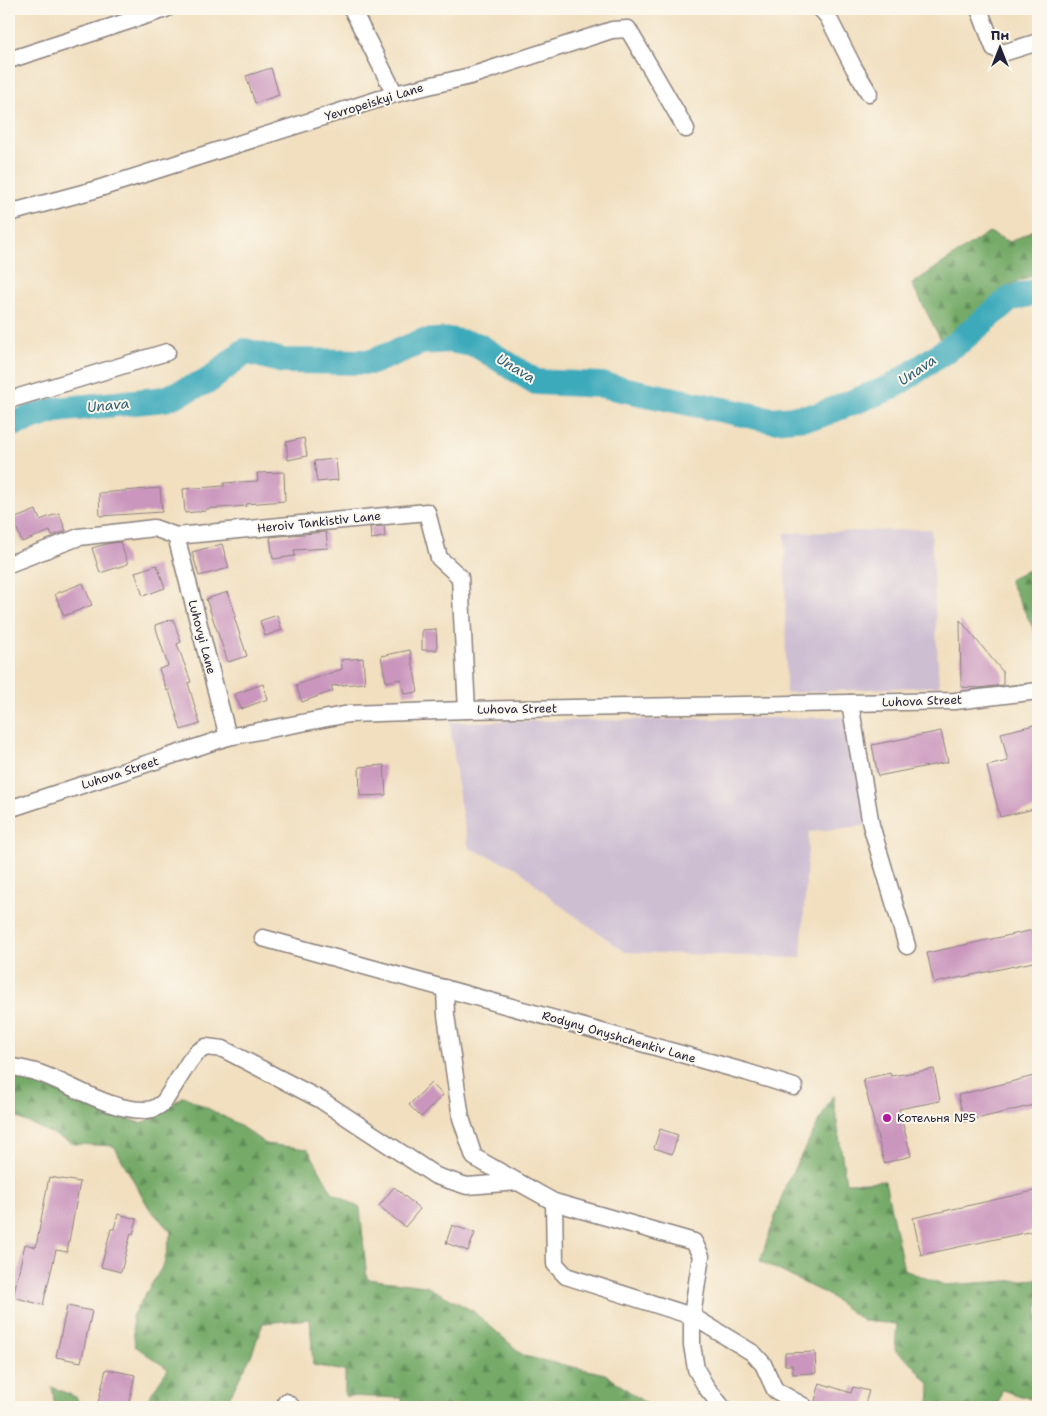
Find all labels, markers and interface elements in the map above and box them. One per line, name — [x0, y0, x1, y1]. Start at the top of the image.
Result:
north arrow — [974, 22, 1024, 72]
text: Пн — [991, 26, 1009, 44]
street label: Yevropeiskyi Lane — [323, 79, 426, 125]
water label: Unava — [493, 349, 539, 387]
water label: Unava — [894, 351, 940, 389]
water label: Unava — [86, 394, 130, 416]
street label: Heroiv Tankistiv Lane — [256, 508, 382, 536]
street label: Luhovyi Lane — [184, 598, 220, 676]
street label: Luhova Street — [882, 692, 962, 710]
street label: Luhova Street — [477, 700, 557, 718]
street label: Luhova Street — [79, 753, 161, 793]
street label: Rodyny Onyshchenkiv Lane — [540, 1007, 698, 1067]
place label: Котельня №5 — [897, 1110, 976, 1126]
marker: Котельня №5 — [881, 1112, 893, 1124]

